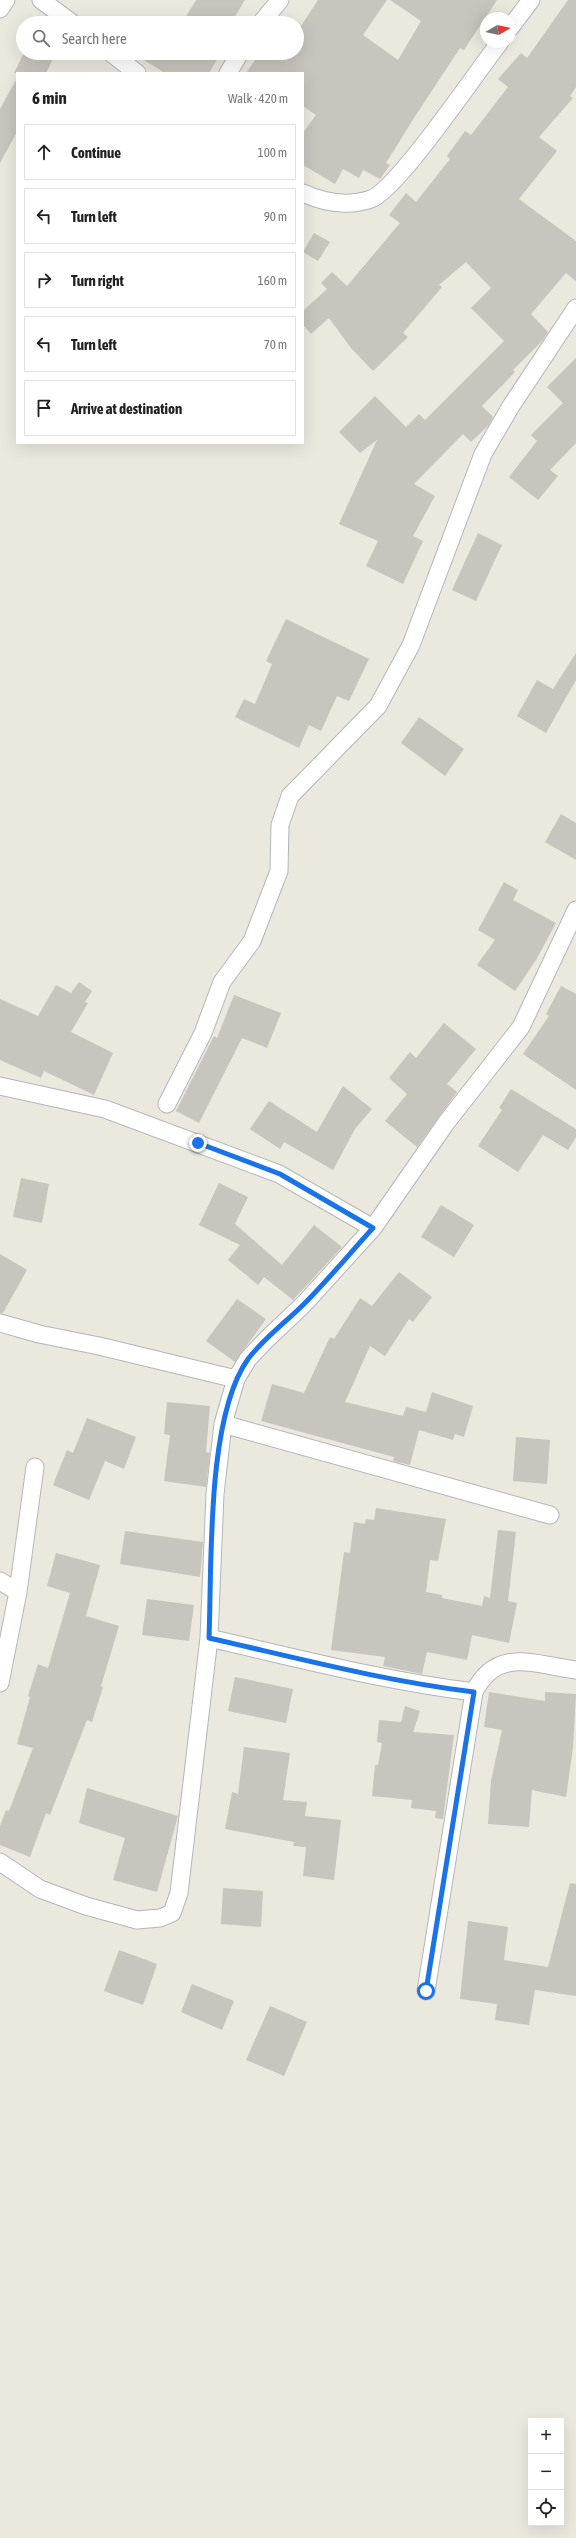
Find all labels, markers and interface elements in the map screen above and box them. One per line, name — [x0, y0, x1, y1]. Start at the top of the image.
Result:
north arrow — [480, 12, 516, 48]
search box — [16, 16, 304, 60]
icon: search — [30, 27, 52, 49]
text: Search here — [62, 30, 127, 47]
text: 6 min — [32, 88, 67, 108]
text: Walk · 420 m — [228, 91, 288, 106]
icon: ahead — [33, 141, 55, 163]
text: Continue — [71, 144, 121, 161]
text: 100 m — [258, 145, 287, 160]
icon: left — [33, 205, 55, 227]
text: Turn left — [71, 208, 117, 225]
text: 90 m — [264, 209, 287, 224]
icon: right — [33, 269, 55, 291]
text: Turn right — [71, 272, 124, 289]
text: 160 m — [258, 273, 287, 288]
icon: left — [33, 333, 55, 355]
text: Turn left — [71, 336, 117, 353]
text: 70 m — [264, 337, 287, 352]
icon: arrive — [33, 397, 55, 419]
text: Arrive at destination — [71, 400, 182, 417]
route end — [189, 1134, 207, 1152]
route start — [417, 1982, 435, 2000]
map controls — [528, 2418, 564, 2526]
button: + — [528, 2418, 564, 2454]
button: − — [528, 2454, 564, 2490]
button: locate — [528, 2490, 564, 2526]

